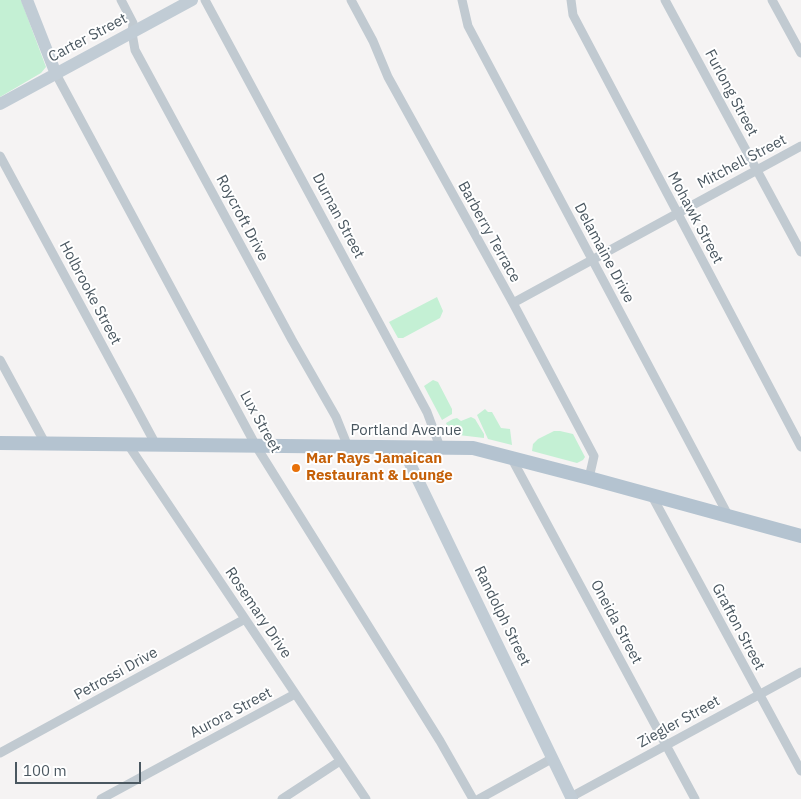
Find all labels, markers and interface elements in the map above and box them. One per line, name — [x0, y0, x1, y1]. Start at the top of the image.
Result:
street label: Carter Street — [46, 10, 130, 66]
street label: Furlong Street — [701, 47, 761, 139]
street label: Mitchell Street — [694, 131, 790, 193]
street label: Mohawk Street — [663, 169, 727, 267]
street label: Durnan Street — [308, 170, 368, 262]
street label: Roycroft Drive — [212, 172, 272, 264]
street label: Barberry Terrace — [454, 178, 524, 286]
street label: Delamaine Drive — [570, 200, 638, 306]
street label: Holbrooke Street — [55, 238, 125, 348]
street label: Lux Street — [236, 388, 284, 456]
street label: Portland Avenue — [351, 422, 461, 440]
place label: Mar Rays Jamaican Restaurant & Lounge — [306, 450, 453, 485]
marker: Mar Rays Jamaican Restaurant & Lounge — [290, 462, 302, 474]
street label: Randolph Street — [470, 563, 534, 669]
street label: Rosemary Drive — [221, 564, 295, 662]
street label: Oneida Street — [586, 577, 646, 667]
street label: Grafton Street — [708, 581, 768, 673]
street label: Petrossi Drive — [71, 644, 161, 704]
street label: Aurora Street — [187, 684, 275, 742]
street label: Ziegler Street — [635, 692, 723, 752]
scale bar — [18, 752, 144, 784]
text: 100 m — [23, 761, 67, 780]

